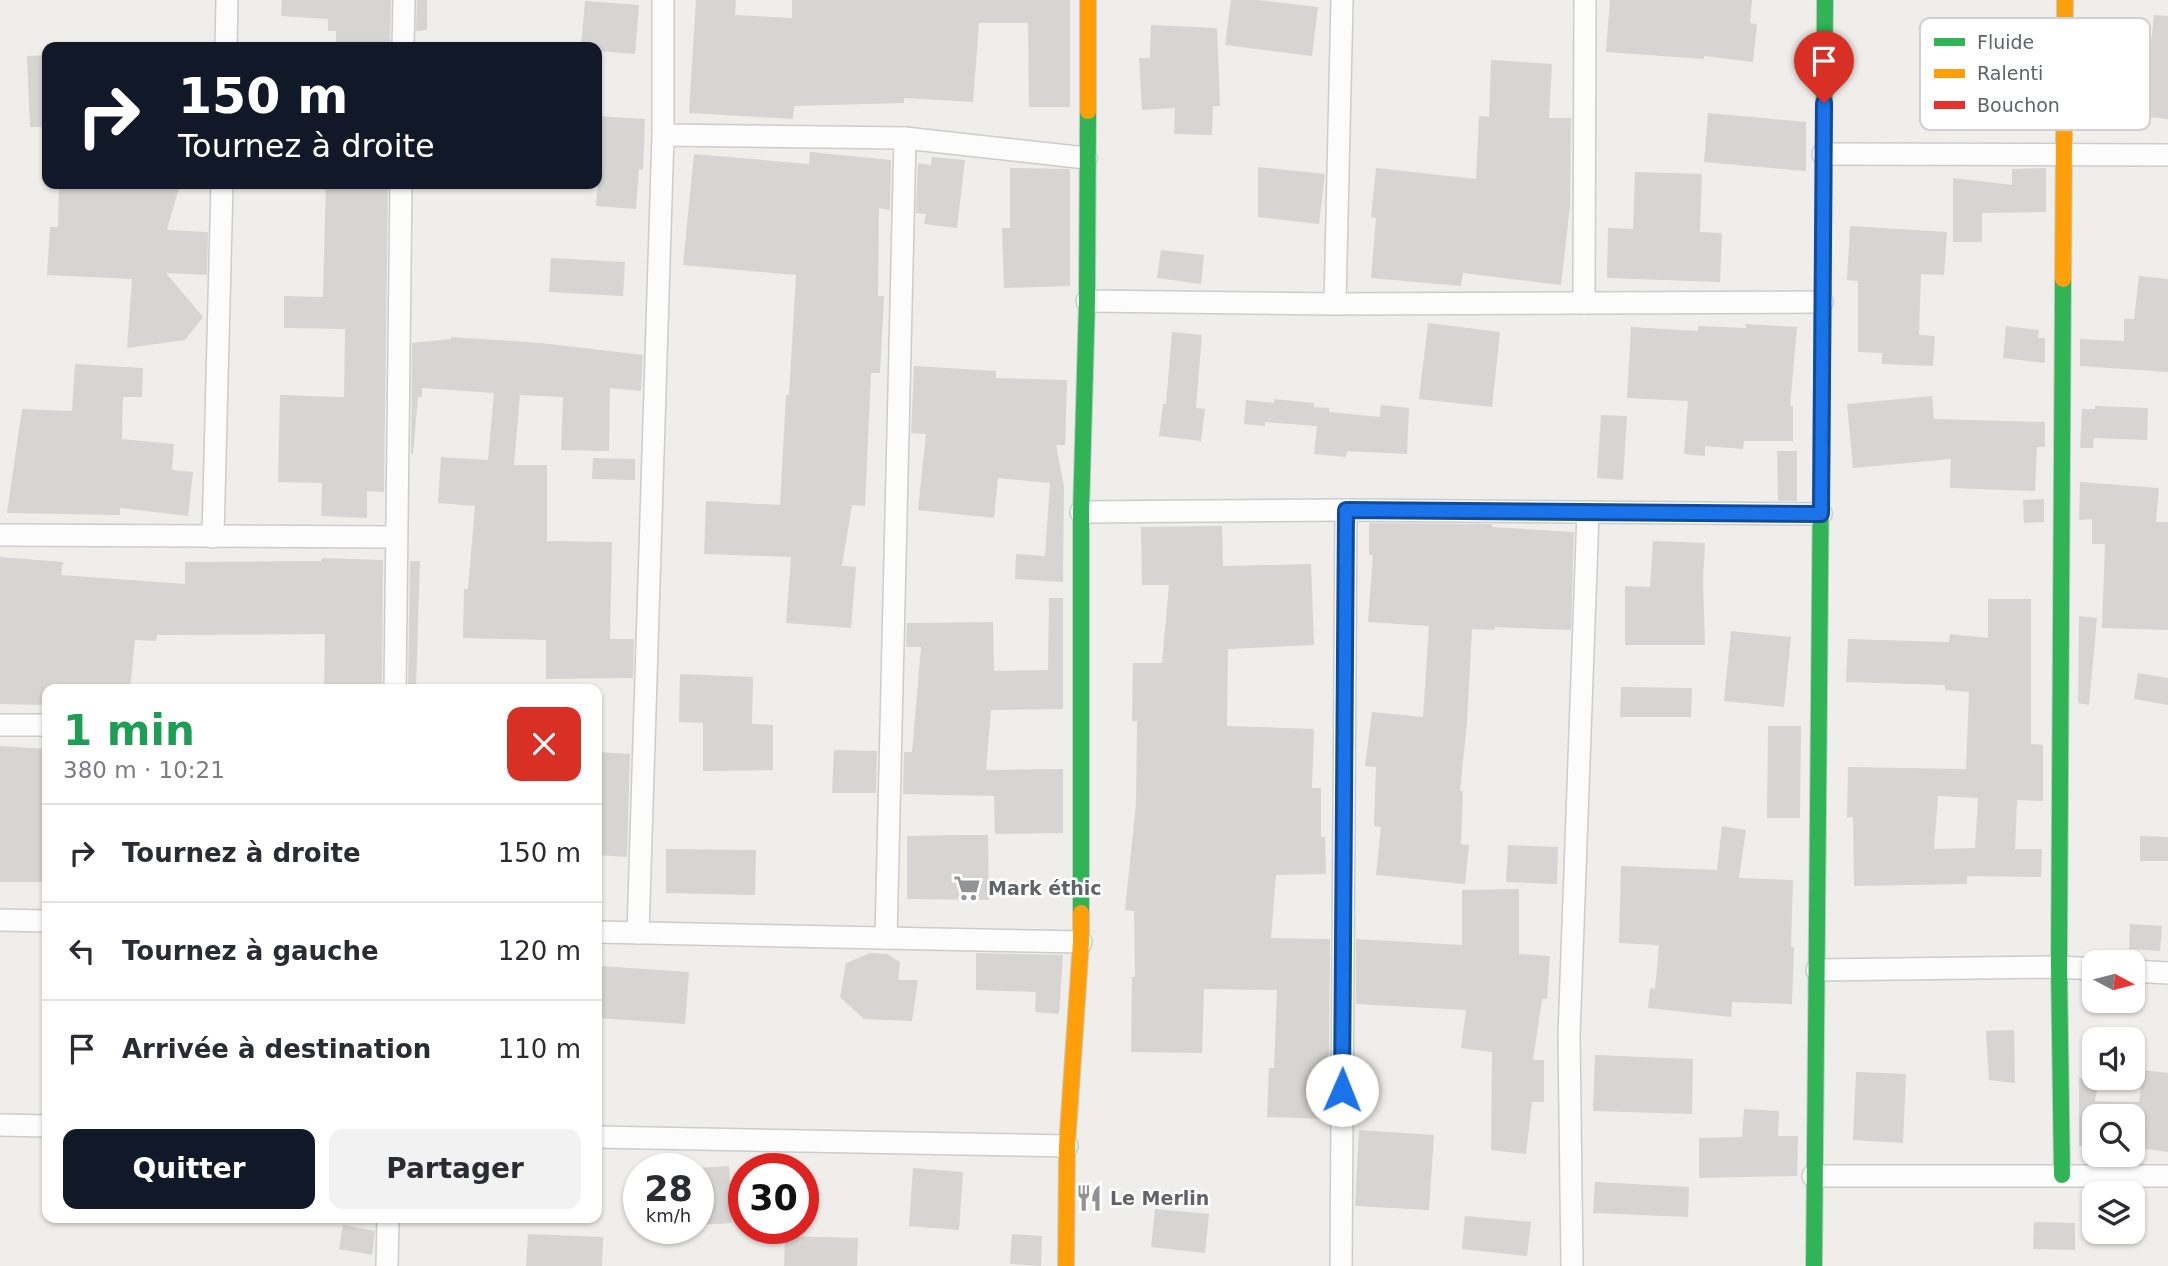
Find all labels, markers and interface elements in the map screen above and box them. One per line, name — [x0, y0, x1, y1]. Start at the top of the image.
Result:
legend — [1920, 18, 2150, 130]
pin — [1794, 31, 1854, 103]
text: Fluide — [1977, 31, 2034, 53]
icon: arrive — [1805, 42, 1843, 80]
text: Ralenti — [1977, 62, 2043, 84]
text: 150 m — [178, 68, 348, 125]
icon: right — [63, 70, 154, 161]
text: Bouchon — [1977, 94, 2060, 116]
text: Tournez à droite — [178, 127, 435, 165]
text: 1 min — [63, 706, 195, 755]
button: close — [507, 707, 581, 781]
text: 380 m · 10:21 — [63, 757, 225, 783]
icon: right — [63, 834, 101, 872]
text: Tournez à droite — [122, 838, 361, 868]
text: 150 m — [498, 838, 581, 868]
supermarket icon: Mark éthic — [952, 873, 982, 903]
place label: Mark éthic — [988, 877, 1102, 899]
icon: left — [63, 932, 101, 970]
text: Tournez à gauche — [122, 936, 379, 966]
text: 120 m — [498, 936, 581, 966]
north arrow — [2082, 950, 2146, 1013]
map controls — [2082, 950, 2145, 1244]
button: sound — [2082, 1027, 2145, 1090]
icon: arrive — [63, 1030, 101, 1068]
text: Arrivée à destination — [122, 1034, 431, 1064]
text: 110 m — [498, 1034, 581, 1064]
position arrow — [1305, 1053, 1379, 1127]
button: search — [2082, 1104, 2145, 1167]
button: Quitter — [63, 1129, 315, 1209]
button: Partager — [329, 1129, 581, 1209]
speed limit sign: 30 — [728, 1153, 819, 1244]
text: 28 — [644, 1169, 693, 1209]
button: layers — [2082, 1181, 2145, 1244]
restaurant icon: Le Merlin — [1074, 1183, 1104, 1213]
place label: Le Merlin — [1110, 1187, 1209, 1209]
text: km/h — [646, 1205, 691, 1226]

